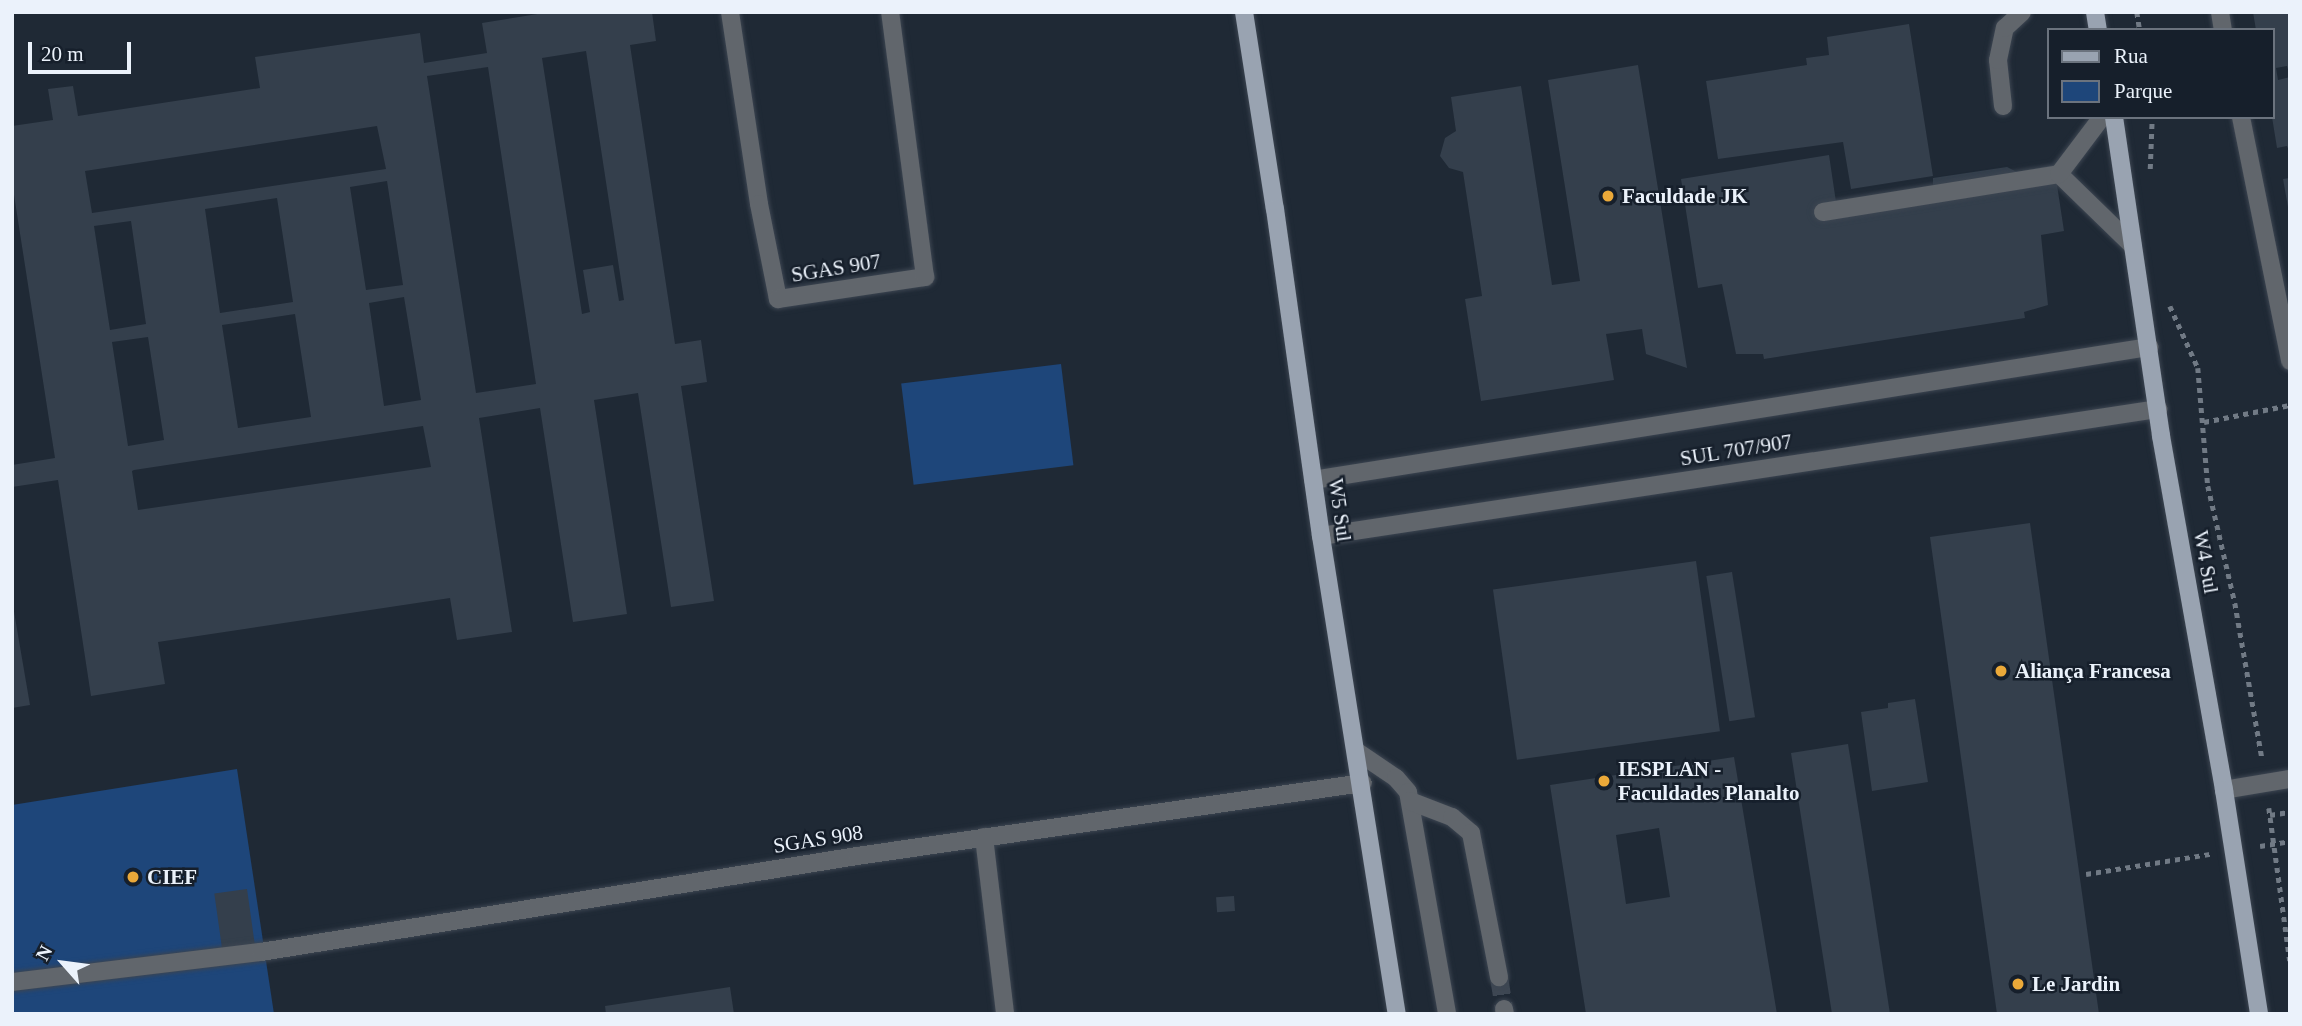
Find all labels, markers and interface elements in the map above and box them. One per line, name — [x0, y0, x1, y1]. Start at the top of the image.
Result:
scale bar — [32, 28, 135, 72]
legend — [2046, 28, 2274, 119]
text: 20 m — [41, 42, 84, 66]
text: Rua — [2114, 44, 2148, 68]
text: Parque — [2114, 79, 2172, 103]
place label: Faculdade JK — [1622, 183, 1747, 209]
marker: Faculdade JK — [1600, 188, 1616, 204]
street label: SGAS 907 — [789, 248, 883, 288]
street label: SUL 707/907 — [1678, 429, 1794, 471]
street label: W5 Sul — [1323, 477, 1357, 543]
street label: W4 Sul — [2188, 529, 2224, 595]
place label: Aliança Francesa — [2015, 658, 2171, 684]
marker: Aliança Francesa — [1993, 663, 2009, 679]
place label: IESPLAN - Faculdades Planalto — [1618, 756, 1799, 806]
marker: IESPLAN - Faculdades Planalto — [1596, 773, 1612, 789]
street label: SGAS 908 — [771, 819, 865, 859]
place label: CIEF — [147, 864, 197, 890]
marker: CIEF — [125, 869, 141, 885]
north arrow — [28, 928, 98, 998]
text: N — [32, 942, 57, 964]
place label: Le Jardin — [2032, 971, 2120, 997]
marker: Le Jardin — [2010, 976, 2026, 992]

